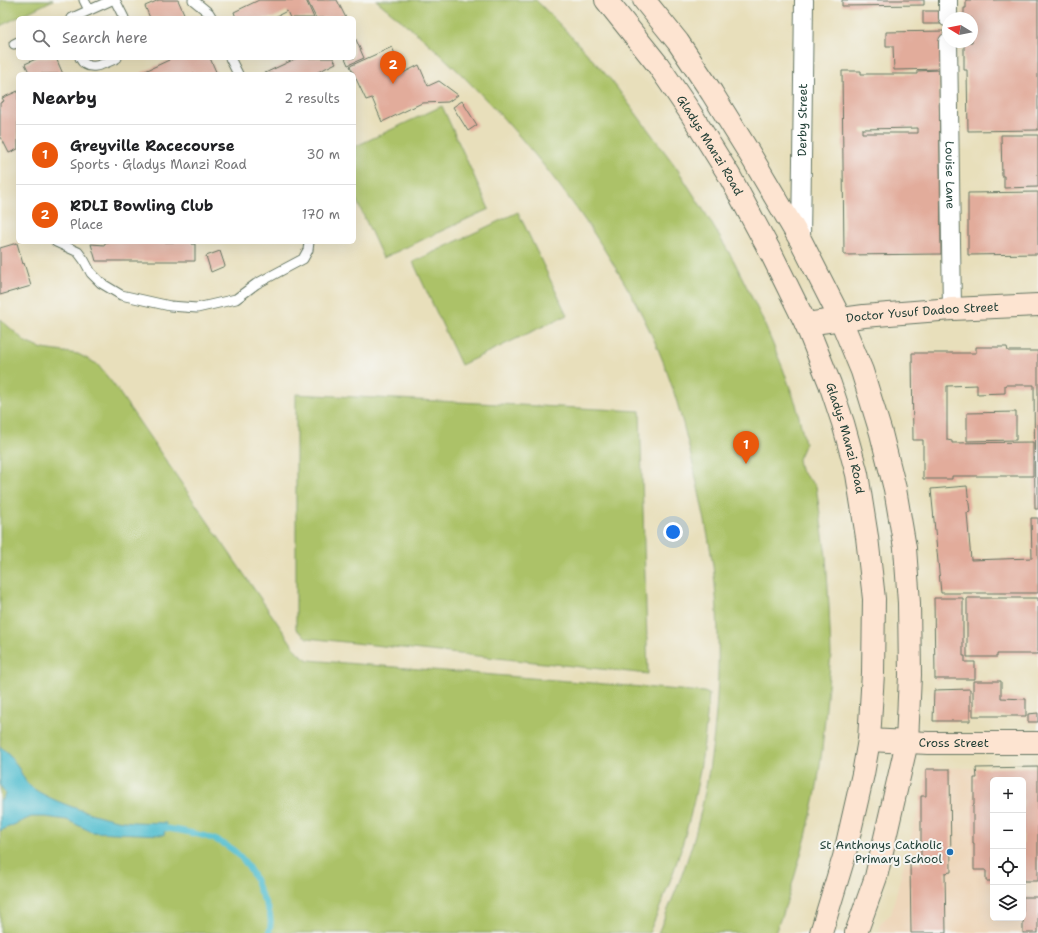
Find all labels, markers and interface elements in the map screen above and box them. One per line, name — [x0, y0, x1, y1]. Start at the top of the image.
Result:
north arrow — [942, 12, 978, 48]
search box — [16, 16, 356, 60]
icon: search — [30, 27, 52, 49]
text: Search here — [62, 28, 148, 48]
pin: 2 — [380, 51, 406, 84]
street label: Derby Street — [794, 83, 811, 157]
text: Nearby — [32, 87, 97, 109]
text: 2 results — [284, 90, 340, 107]
street label: Gladys Manzi Road — [673, 92, 747, 199]
text: Greyville Racecourse — [70, 136, 235, 156]
street label: Louise Lane — [941, 141, 959, 209]
text: 1 — [42, 146, 48, 163]
text: 30 m — [306, 146, 340, 163]
text: Sports · Gladys Manzi Road — [70, 156, 247, 173]
text: RDLI Bowling Club — [70, 196, 213, 216]
text: 2 — [40, 206, 50, 223]
text: 170 m — [302, 206, 340, 223]
text: Place — [70, 216, 103, 233]
street label: Doctor Yusuf Dadoo Street — [845, 299, 999, 326]
street label: Gladys Manzi Road — [822, 380, 868, 495]
pin: 1 — [733, 431, 759, 464]
your location — [663, 522, 683, 542]
street label: Cross Street — [918, 735, 989, 751]
map controls — [990, 777, 1026, 921]
button: + — [990, 777, 1026, 813]
button: − — [990, 813, 1026, 849]
place label: St Anthonys Catholic Primary School — [820, 837, 942, 867]
marker: St Anthonys Catholic Primary School — [945, 847, 955, 857]
button: locate — [990, 849, 1026, 885]
button: layers — [990, 885, 1026, 921]

